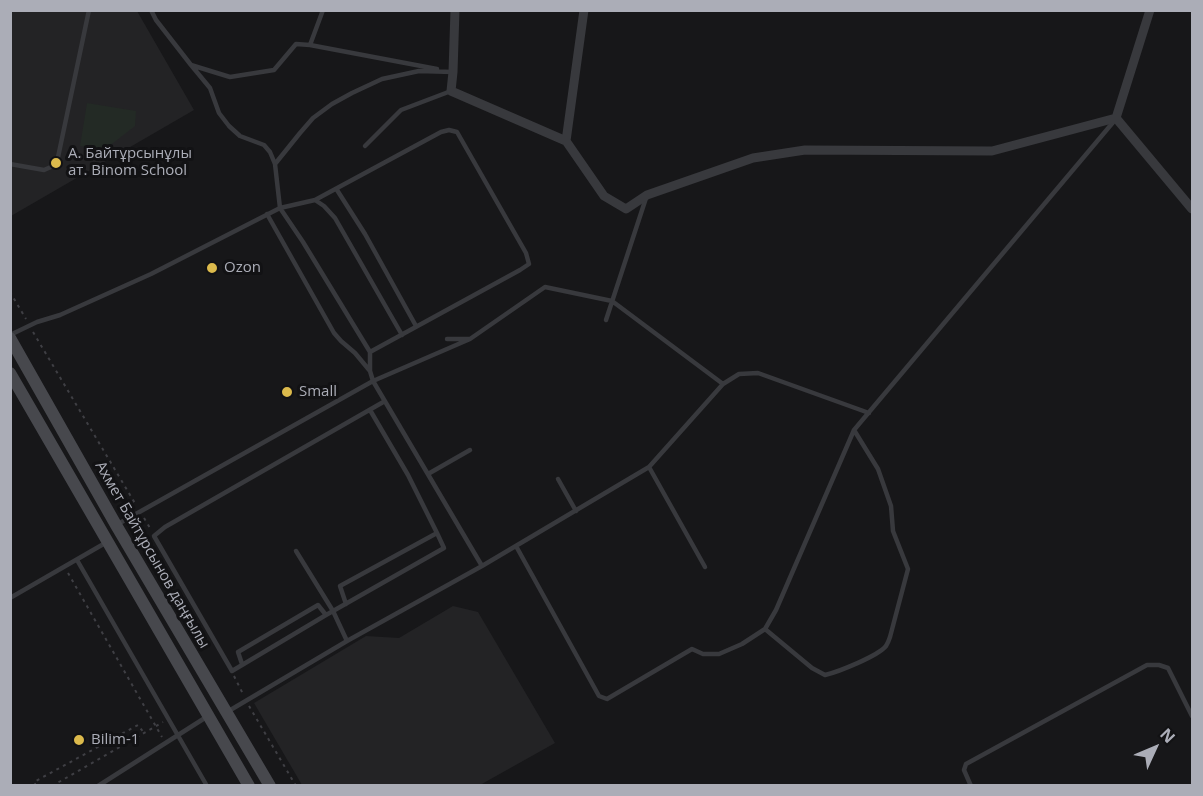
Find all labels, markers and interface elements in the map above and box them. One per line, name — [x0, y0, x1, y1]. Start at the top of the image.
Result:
place label: А. Байтұрсынұлы ат. Binom School — [68, 145, 192, 180]
marker: А. Байтұрсынұлы ат. Binom School — [49, 156, 63, 170]
place label: Ozon — [224, 259, 261, 277]
marker: Ozon — [205, 261, 219, 275]
place label: Small — [299, 383, 337, 401]
marker: Small — [280, 385, 294, 399]
street label: Ахмет Байтұрсынов даңғылы — [91, 458, 213, 652]
north arrow — [1125, 718, 1185, 778]
text: N — [1156, 723, 1180, 748]
place label: Bilim-1 — [91, 731, 139, 749]
marker: Bilim-1 — [72, 733, 86, 747]

